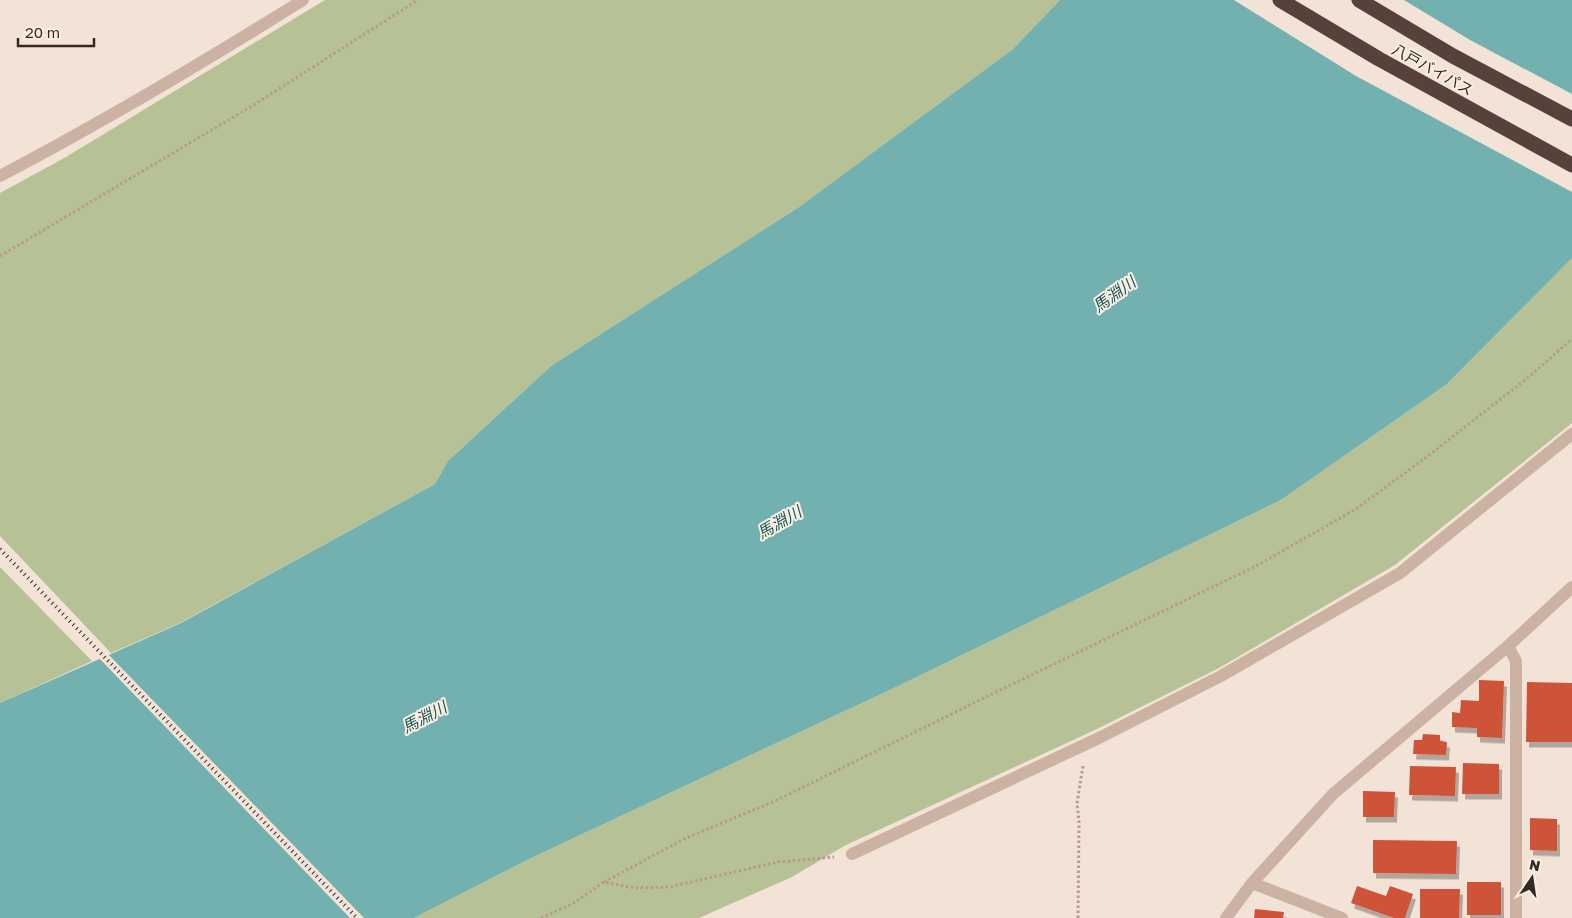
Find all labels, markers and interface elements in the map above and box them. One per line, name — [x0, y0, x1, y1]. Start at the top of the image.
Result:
scale bar — [18, 15, 94, 47]
text: 20 m — [25, 23, 60, 41]
street label: 八戸バイパス — [1389, 39, 1477, 99]
water label: 馬淵川 — [1089, 271, 1141, 316]
water label: 馬淵川 — [753, 500, 807, 543]
water label: 馬淵川 — [398, 696, 452, 737]
north arrow — [1507, 853, 1557, 903]
text: N — [1528, 855, 1542, 874]

